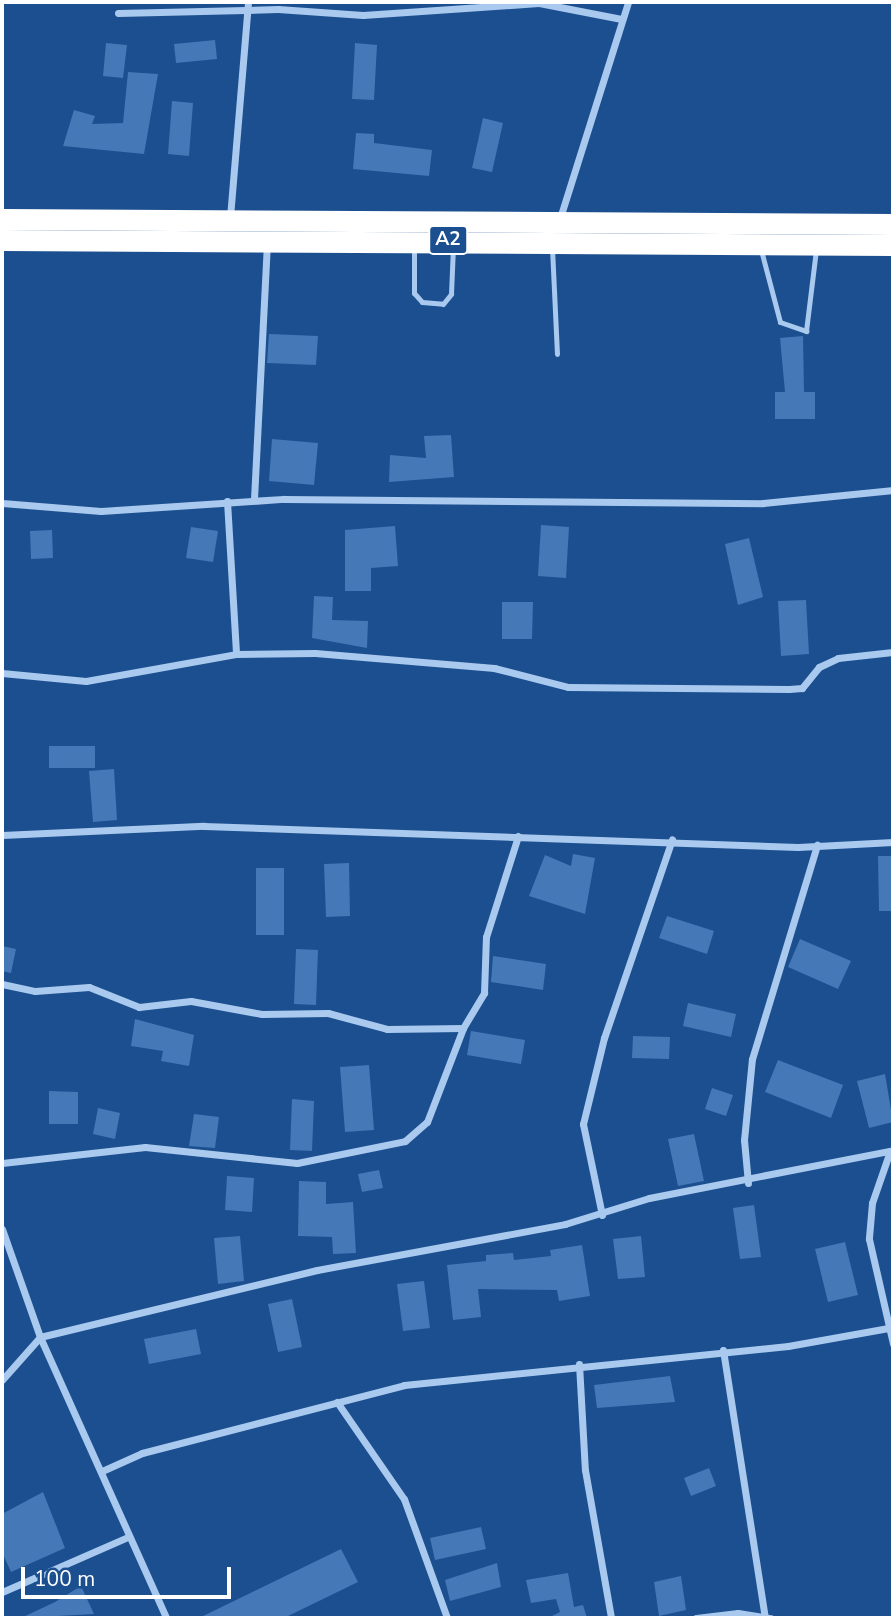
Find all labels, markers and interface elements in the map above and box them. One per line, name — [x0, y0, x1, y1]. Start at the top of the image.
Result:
road number: A2 — [427, 224, 469, 256]
scale bar — [24, 1554, 234, 1598]
text: 100 m — [34, 1565, 95, 1593]

